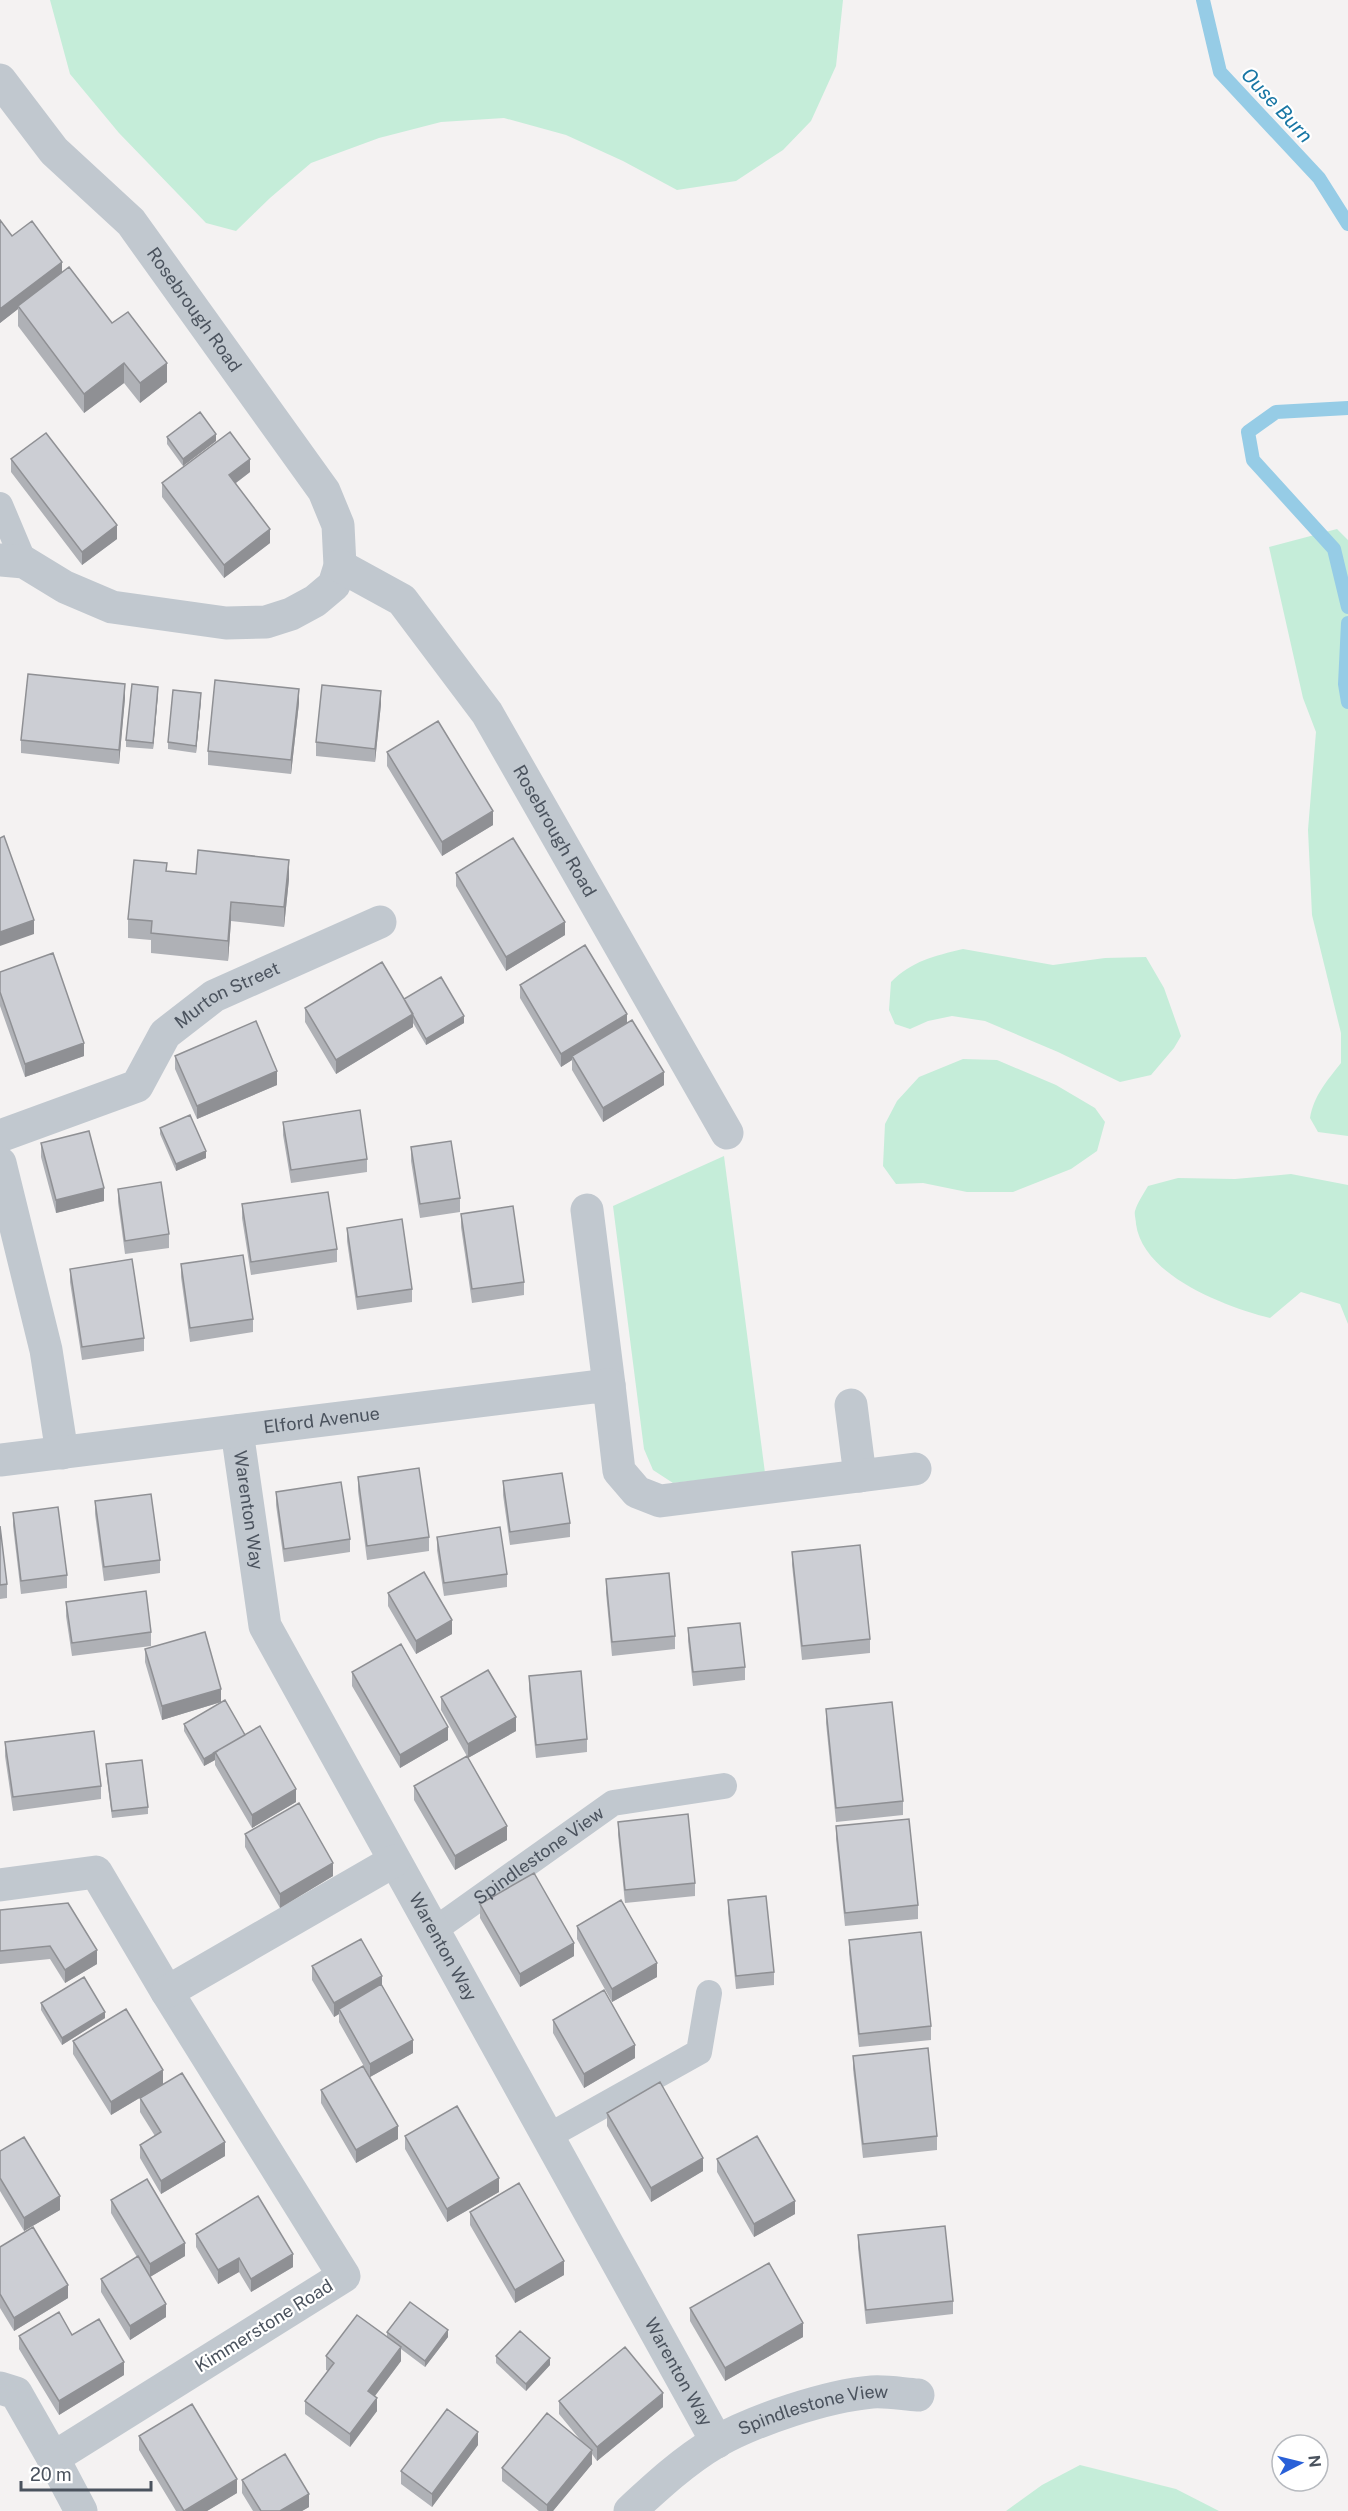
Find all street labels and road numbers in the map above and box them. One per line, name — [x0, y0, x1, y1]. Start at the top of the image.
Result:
street label: Rosebrough Road — [143, 243, 246, 376]
street label: Rosebrough Road — [509, 761, 601, 900]
street label: Murton Street — [170, 957, 283, 1033]
street label: Elford Avenue — [262, 1402, 381, 1437]
street label: Warenton Way — [230, 1449, 268, 1572]
street label: Spindlestone View — [469, 1802, 608, 1909]
street label: Warenton Way — [405, 1889, 482, 2005]
street label: Kimmerstone Road — [191, 2275, 337, 2376]
street label: Warenton Way — [640, 2314, 717, 2430]
street label: Spindlestone View — [735, 2381, 888, 2439]

